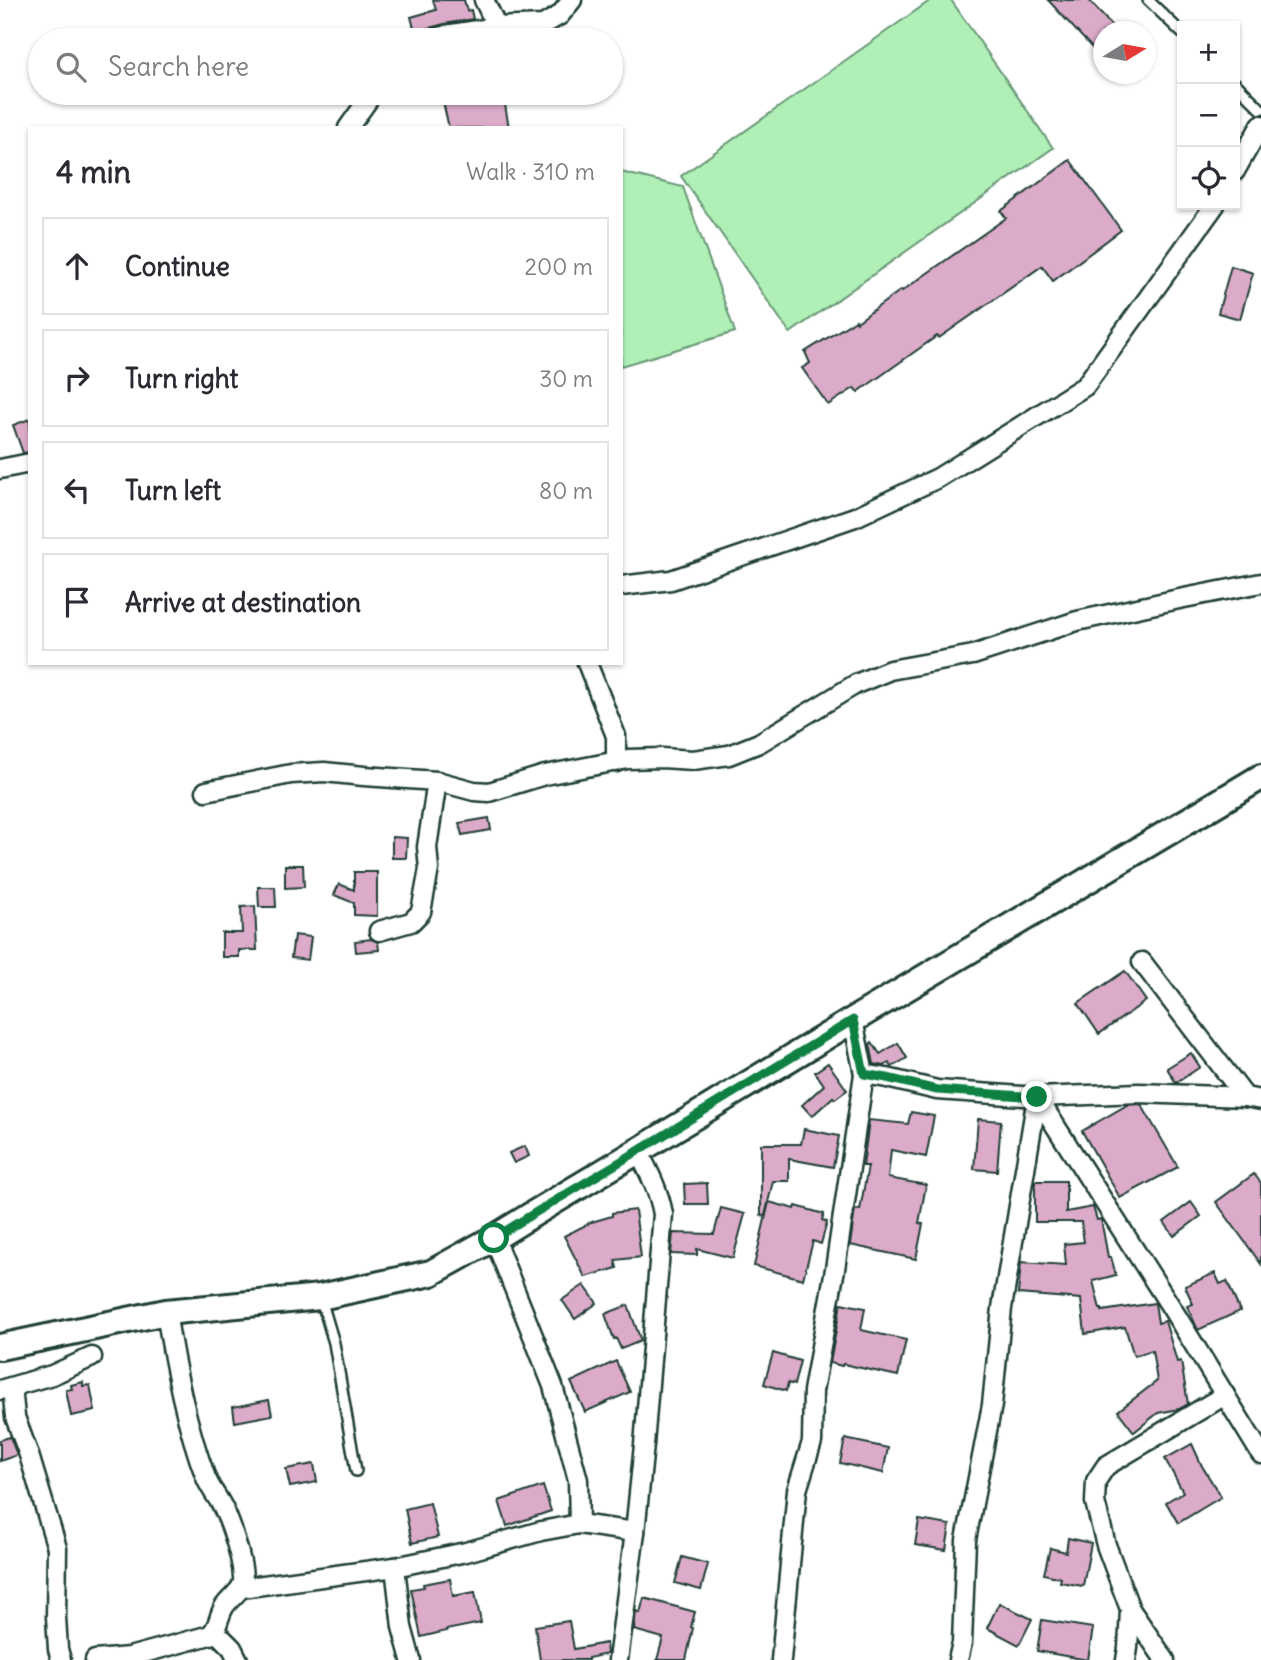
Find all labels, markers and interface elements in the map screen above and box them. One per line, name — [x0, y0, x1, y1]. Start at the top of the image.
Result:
north arrow — [1093, 21, 1156, 84]
map controls — [1177, 21, 1240, 210]
button: + — [1177, 21, 1240, 84]
search box — [28, 28, 623, 105]
icon: search — [52, 48, 90, 86]
text: Search here — [108, 50, 249, 83]
button: − — [1177, 84, 1240, 147]
button: locate — [1177, 147, 1240, 210]
text: 4 min — [56, 153, 131, 191]
text: Walk · 310 m — [466, 157, 595, 186]
icon: ahead — [58, 247, 96, 285]
text: Continue — [125, 250, 230, 283]
text: 200 m — [524, 252, 593, 281]
icon: right — [58, 359, 96, 397]
text: Turn right — [125, 362, 238, 395]
text: 30 m — [539, 364, 593, 393]
icon: left — [58, 471, 96, 509]
text: Turn left — [125, 474, 221, 507]
text: 80 m — [539, 476, 593, 505]
icon: arrive — [58, 583, 96, 621]
text: Arrive at destination — [125, 586, 361, 619]
route end — [1021, 1081, 1052, 1112]
route start — [478, 1222, 509, 1253]

